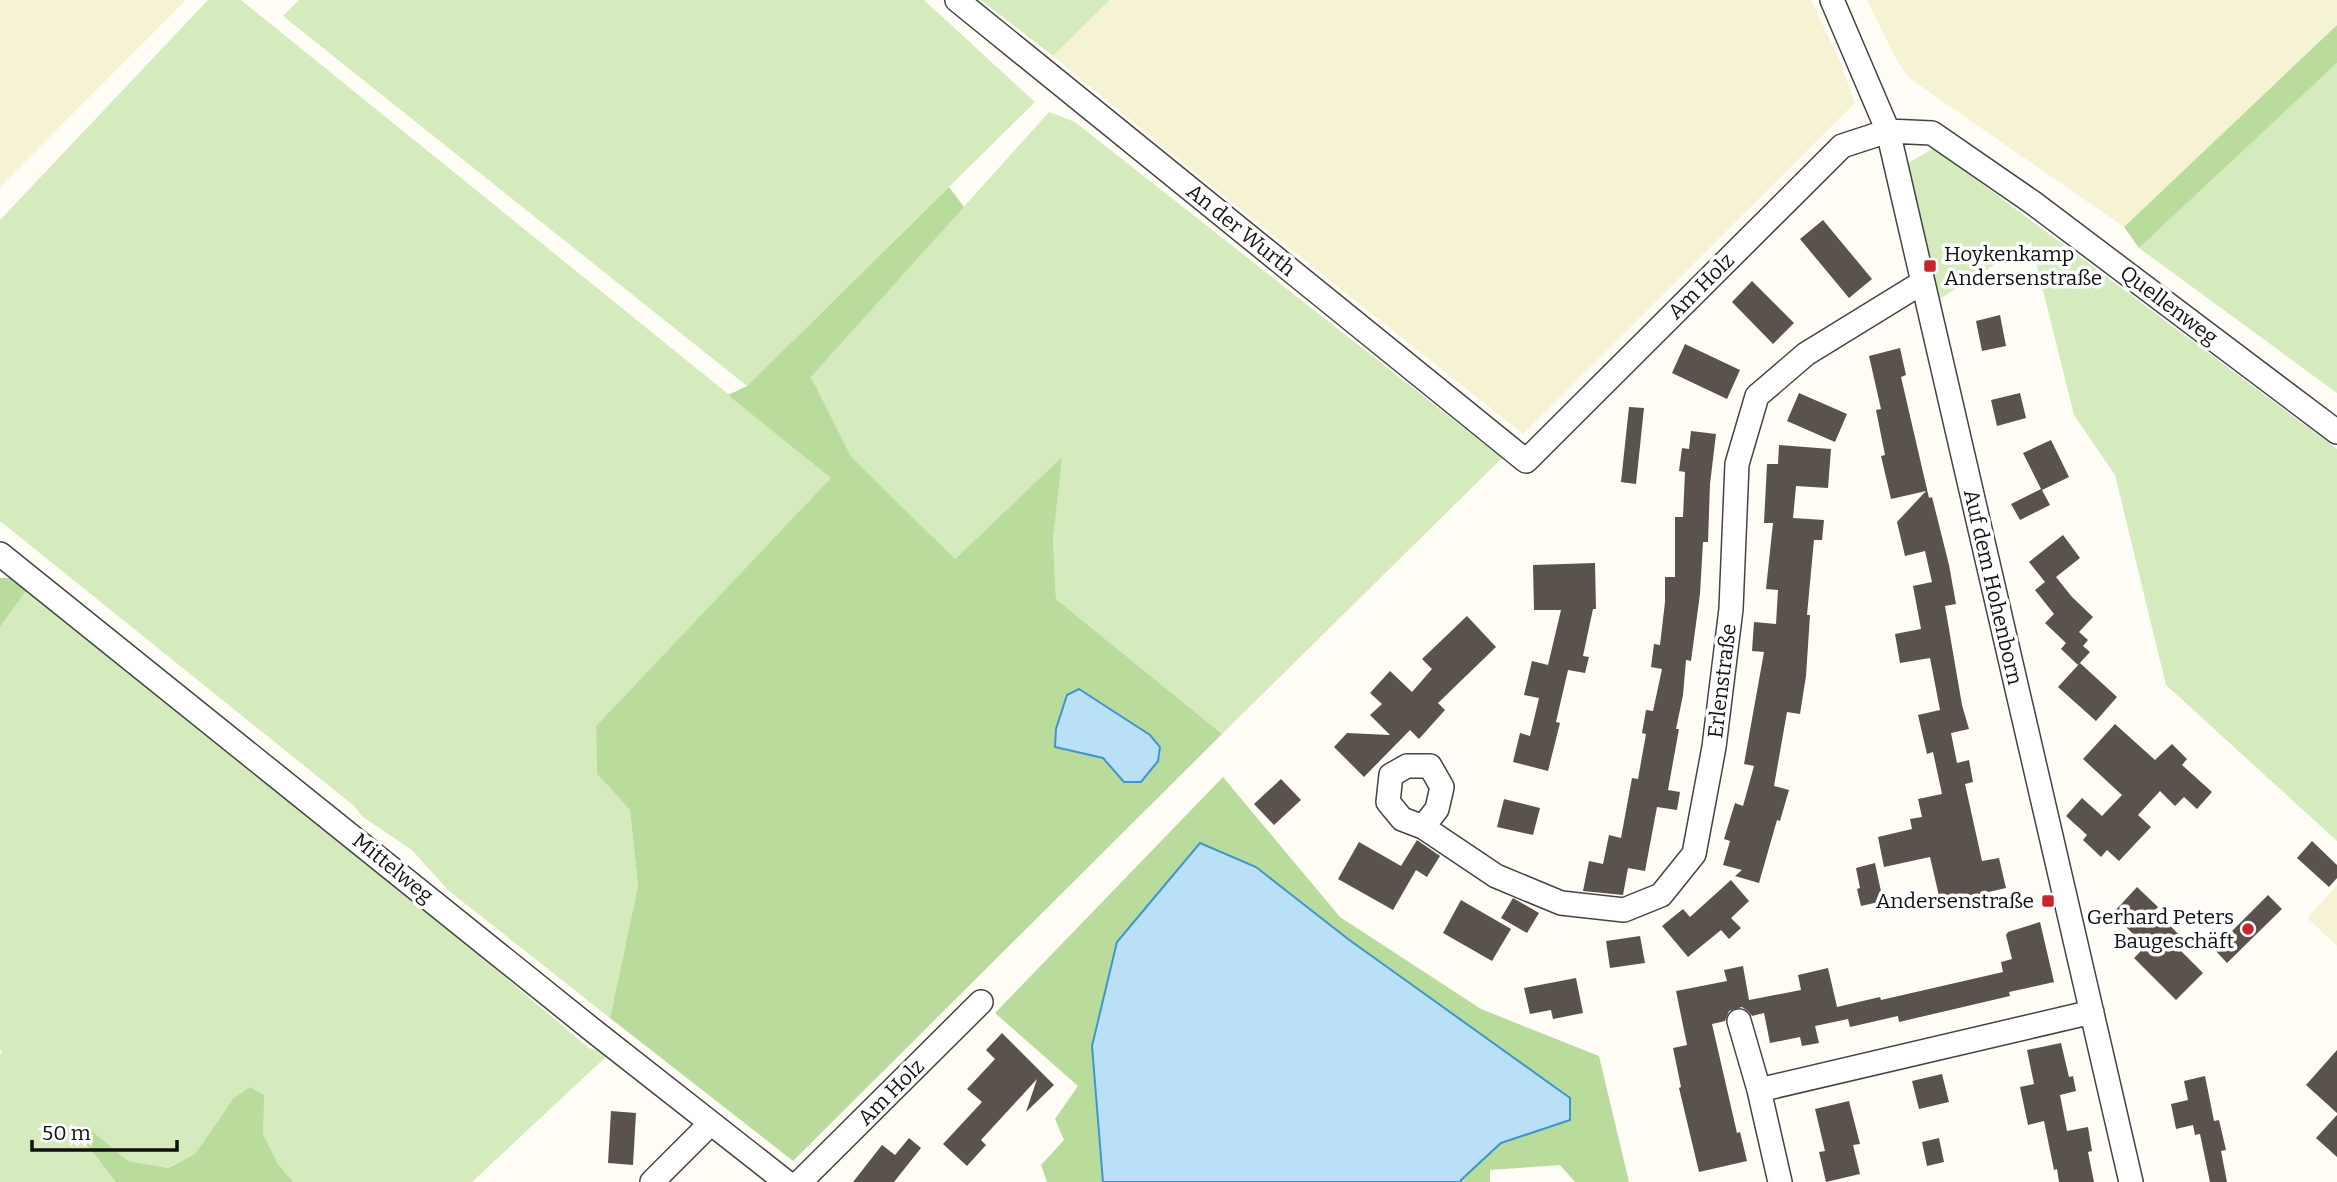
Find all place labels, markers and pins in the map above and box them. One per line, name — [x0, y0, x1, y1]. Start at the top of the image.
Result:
place label: Hoykenkamp Andersenstraße — [1944, 241, 2102, 291]
marker: Hoykenkamp Andersenstraße — [1922, 258, 1938, 274]
place label: Andersenstraße — [1876, 888, 2034, 914]
marker: Andersenstraße — [2040, 893, 2056, 909]
place label: Gerhard Peters Baugeschäft — [2087, 904, 2234, 954]
marker: Gerhard Peters Baugeschäft — [2240, 921, 2256, 937]

